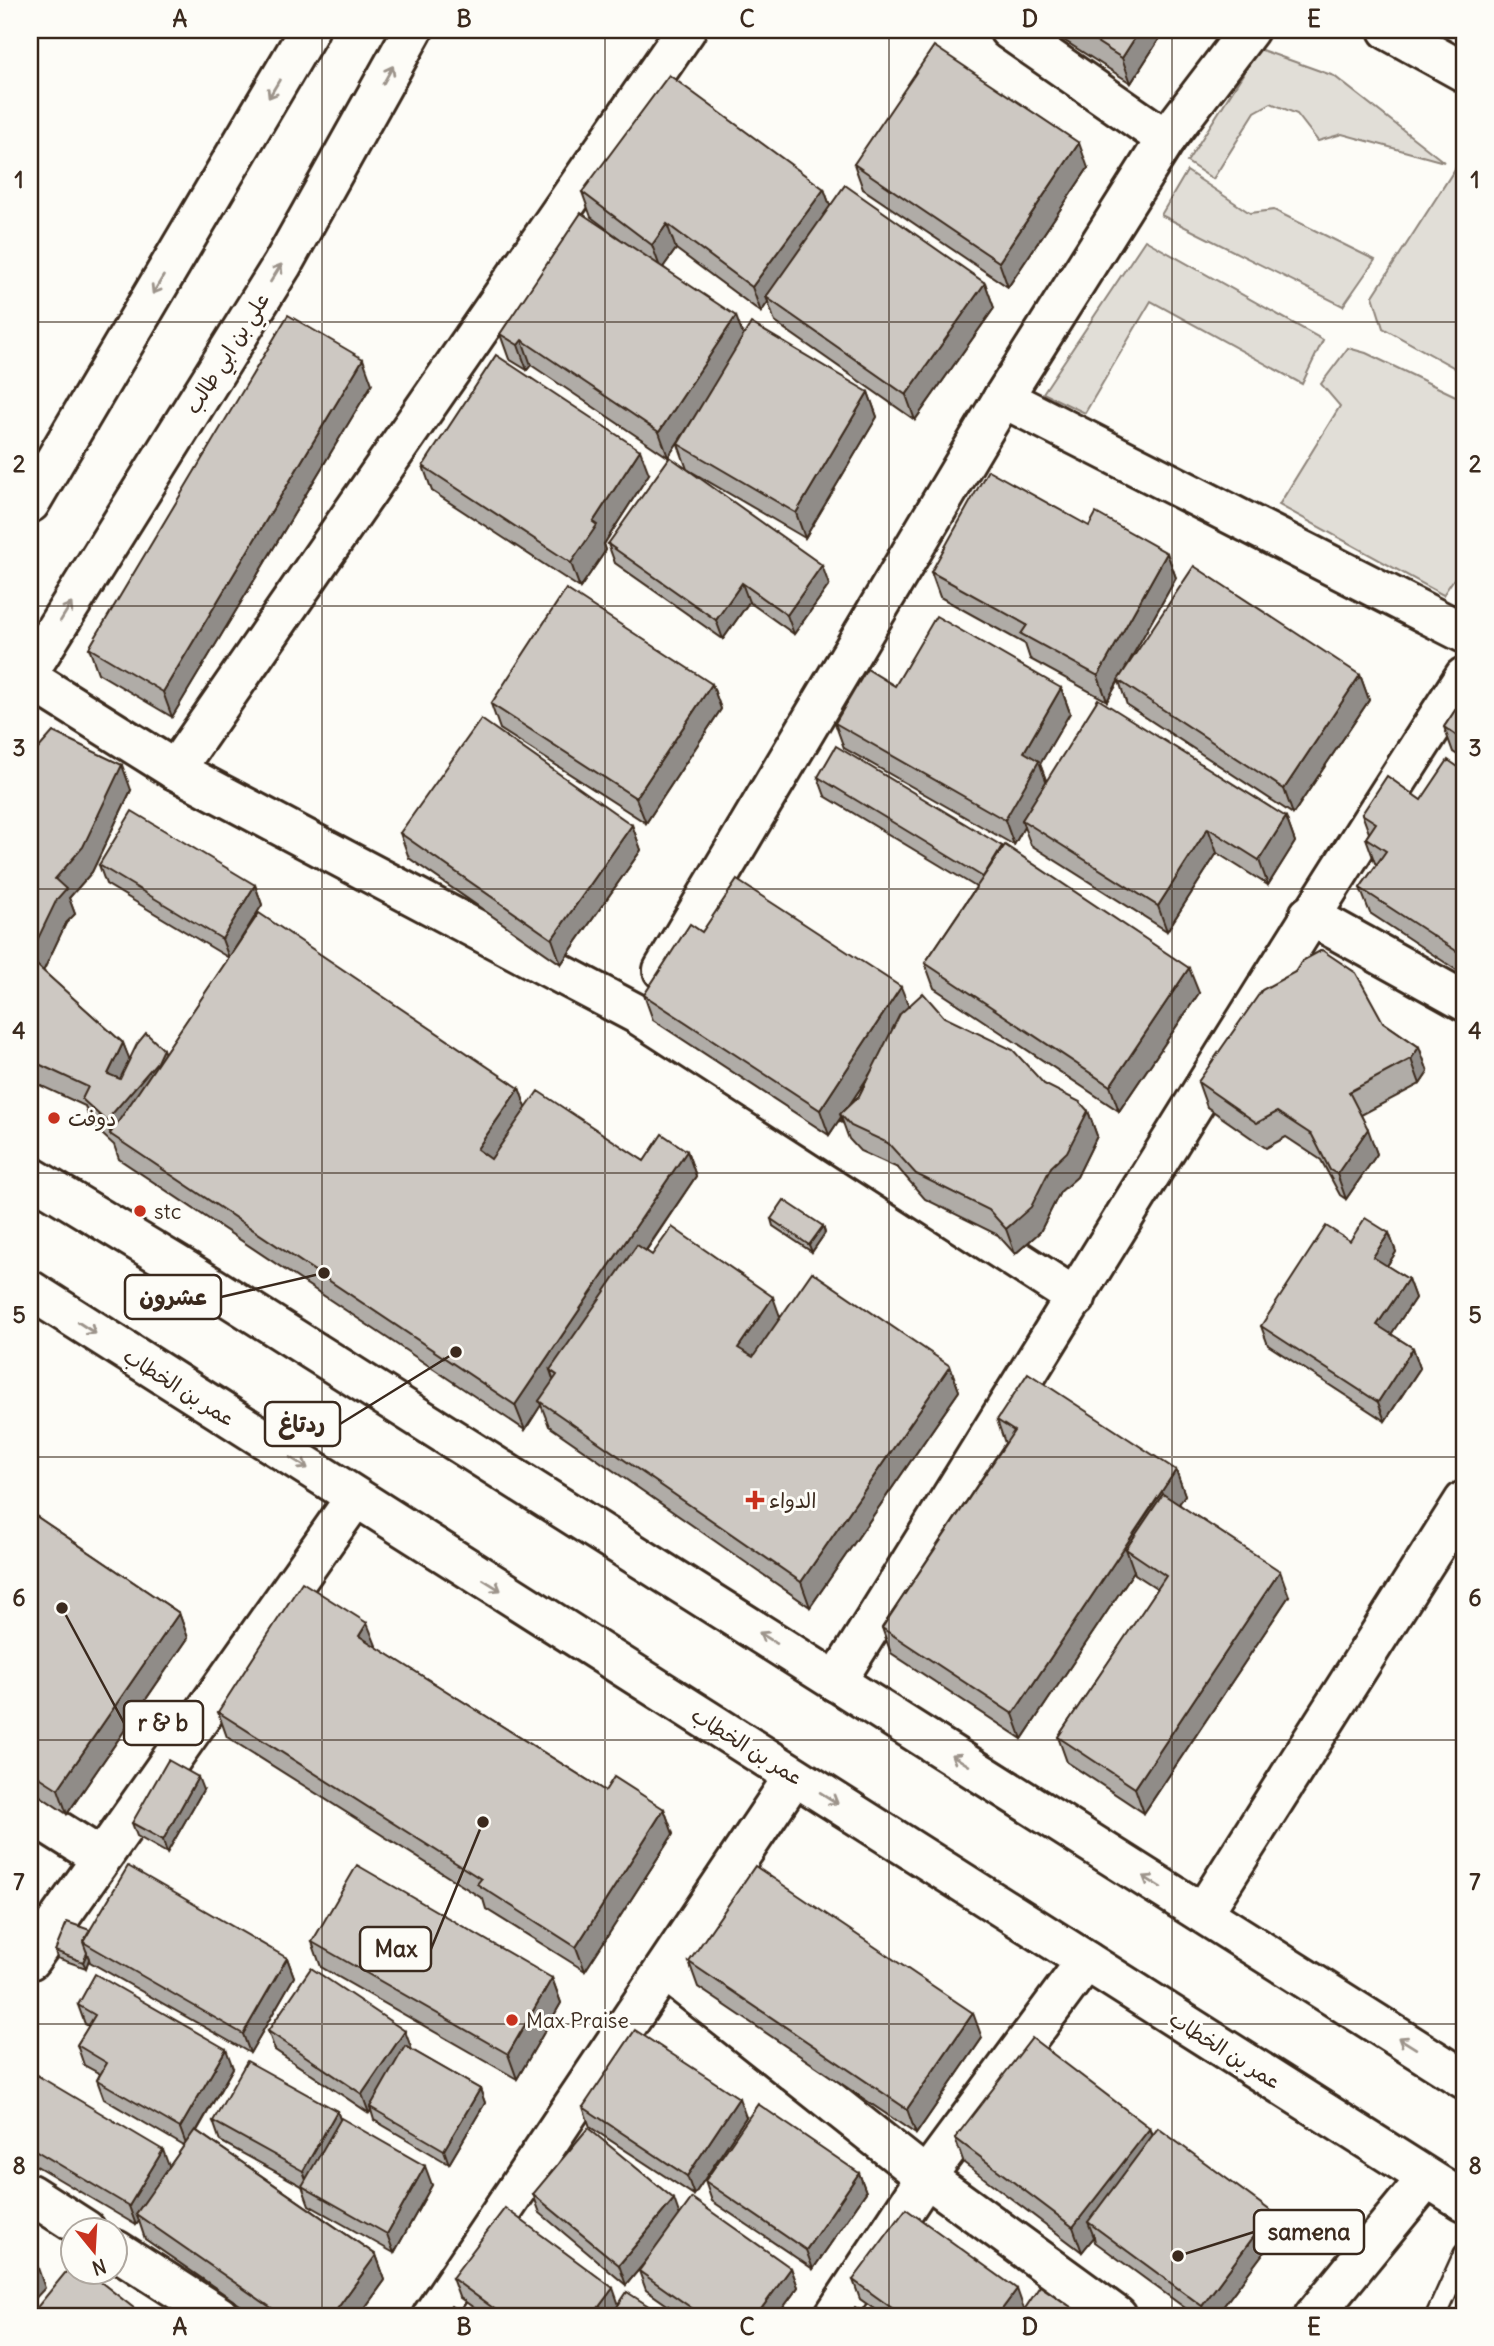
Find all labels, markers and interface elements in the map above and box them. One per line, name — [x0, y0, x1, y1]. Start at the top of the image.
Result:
text: A — [173, 4, 188, 33]
text: B — [456, 4, 472, 33]
text: C — [739, 4, 755, 33]
text: D — [1022, 4, 1038, 33]
text: E — [1307, 4, 1321, 33]
one-way arrow — [382, 65, 395, 86]
one-way arrow — [267, 78, 281, 98]
text: 1 — [14, 165, 24, 194]
text: 1 — [1470, 165, 1480, 194]
one-way arrow — [270, 264, 284, 284]
one-way arrow — [151, 274, 165, 294]
street label: علي بن ابي طالب — [179, 287, 280, 422]
text: 2 — [13, 449, 26, 478]
text: 2 — [1469, 449, 1482, 478]
one-way arrow — [58, 603, 73, 622]
text: 3 — [12, 733, 26, 762]
text: 3 — [1468, 733, 1482, 762]
text: 4 — [12, 1016, 26, 1045]
text: 4 — [1468, 1016, 1482, 1045]
place label: دوفت — [68, 1105, 116, 1132]
marker: دوفت — [46, 1110, 62, 1126]
place label: stc — [154, 1198, 181, 1225]
marker: stc — [132, 1203, 148, 1219]
callout: عشرون — [125, 1275, 221, 1319]
text: عشرون — [139, 1282, 207, 1312]
text: 5 — [12, 1300, 26, 1329]
text: 5 — [1468, 1300, 1482, 1329]
one-way arrow — [77, 1321, 96, 1335]
street label: عمر بن الخطاب — [118, 1342, 240, 1432]
callout: ردتاغ — [265, 1402, 340, 1446]
text: ردتاغ — [279, 1409, 325, 1440]
one-way arrow — [289, 1457, 309, 1471]
place label: الدواء — [769, 1487, 816, 1514]
marker: الدواء — [747, 1492, 763, 1508]
one-way arrow — [481, 1578, 501, 1592]
text: 6 — [12, 1583, 26, 1612]
text: 6 — [1468, 1583, 1482, 1612]
one-way arrow — [759, 1631, 778, 1646]
callout: r & b — [124, 1701, 203, 1745]
street label: عمر بن الخطاب — [686, 1701, 808, 1791]
text: r & b — [138, 1708, 189, 1737]
one-way arrow — [951, 1753, 971, 1767]
one-way arrow — [818, 1792, 838, 1806]
text: 7 — [13, 1867, 25, 1896]
text: 7 — [1469, 1867, 1481, 1896]
one-way arrow — [1143, 1874, 1163, 1888]
callout: Max — [360, 1927, 431, 1971]
text: Max — [375, 1934, 418, 1963]
street label: عمر بن الخطاب — [1164, 2005, 1286, 2095]
place label: Max Praise — [526, 2007, 629, 2034]
marker: Max Praise — [504, 2012, 520, 2028]
one-way arrow — [1397, 2035, 1417, 2049]
text: 8 — [12, 2151, 26, 2180]
text: 8 — [1468, 2151, 1482, 2180]
callout: samena — [1254, 2210, 1364, 2254]
north arrow — [60, 2216, 130, 2286]
text: samena — [1268, 2217, 1350, 2246]
text: N — [89, 2254, 109, 2281]
text: A — [173, 2312, 188, 2341]
text: B — [456, 2312, 472, 2341]
text: C — [739, 2312, 755, 2341]
text: D — [1022, 2312, 1038, 2341]
text: E — [1307, 2312, 1321, 2341]

